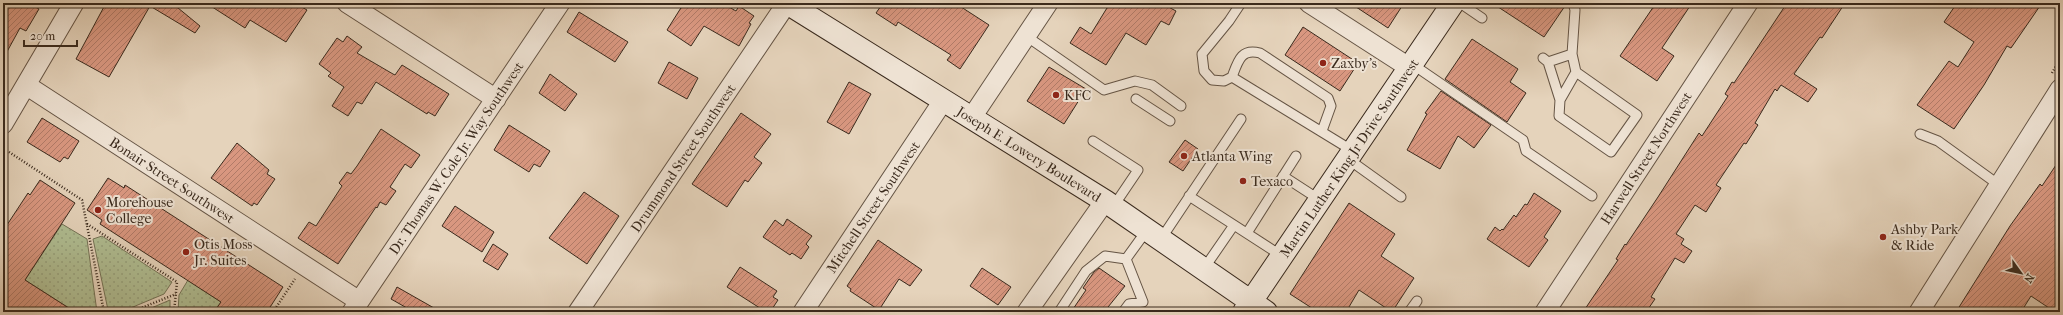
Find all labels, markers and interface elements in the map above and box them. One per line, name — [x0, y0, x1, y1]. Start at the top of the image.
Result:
scale bar — [24, 22, 77, 48]
text: 20 m — [30, 29, 55, 43]
street label: Martin Luther King Jr Drive Southwest — [1276, 55, 1423, 261]
place label: Zaxby's — [1331, 55, 1377, 72]
marker: Zaxby's — [1318, 58, 1328, 68]
street label: Dr. Thomas W. Cole Jr. Way Southwest — [385, 59, 527, 258]
street label: Drummond Street Southwest — [627, 81, 739, 236]
place label: KFC — [1064, 87, 1091, 104]
street label: Harwell Street Northwest — [1597, 89, 1696, 228]
marker: KFC — [1051, 90, 1061, 100]
street label: Joseph E. Lowery Boulevard — [953, 102, 1104, 206]
street label: Bonair Street Southwest — [106, 134, 237, 227]
street label: Mitchell Street Southwest — [823, 138, 924, 276]
place label: Atlanta Wing — [1191, 148, 1273, 165]
marker: Atlanta Wing — [1179, 151, 1189, 161]
place label: Texaco — [1251, 173, 1293, 190]
marker: Texaco — [1238, 176, 1248, 186]
place label: Morehouse College — [106, 194, 173, 227]
marker: Morehouse College — [93, 205, 103, 215]
place label: Ashby Park & Ride — [1890, 221, 1959, 254]
marker: Ashby Park & Ride — [1878, 232, 1888, 242]
place label: Otis Moss Jr. Suites — [193, 236, 252, 269]
marker: Otis Moss Jr. Suites — [181, 247, 191, 257]
north arrow — [2001, 253, 2041, 293]
text: N — [2021, 271, 2037, 286]

